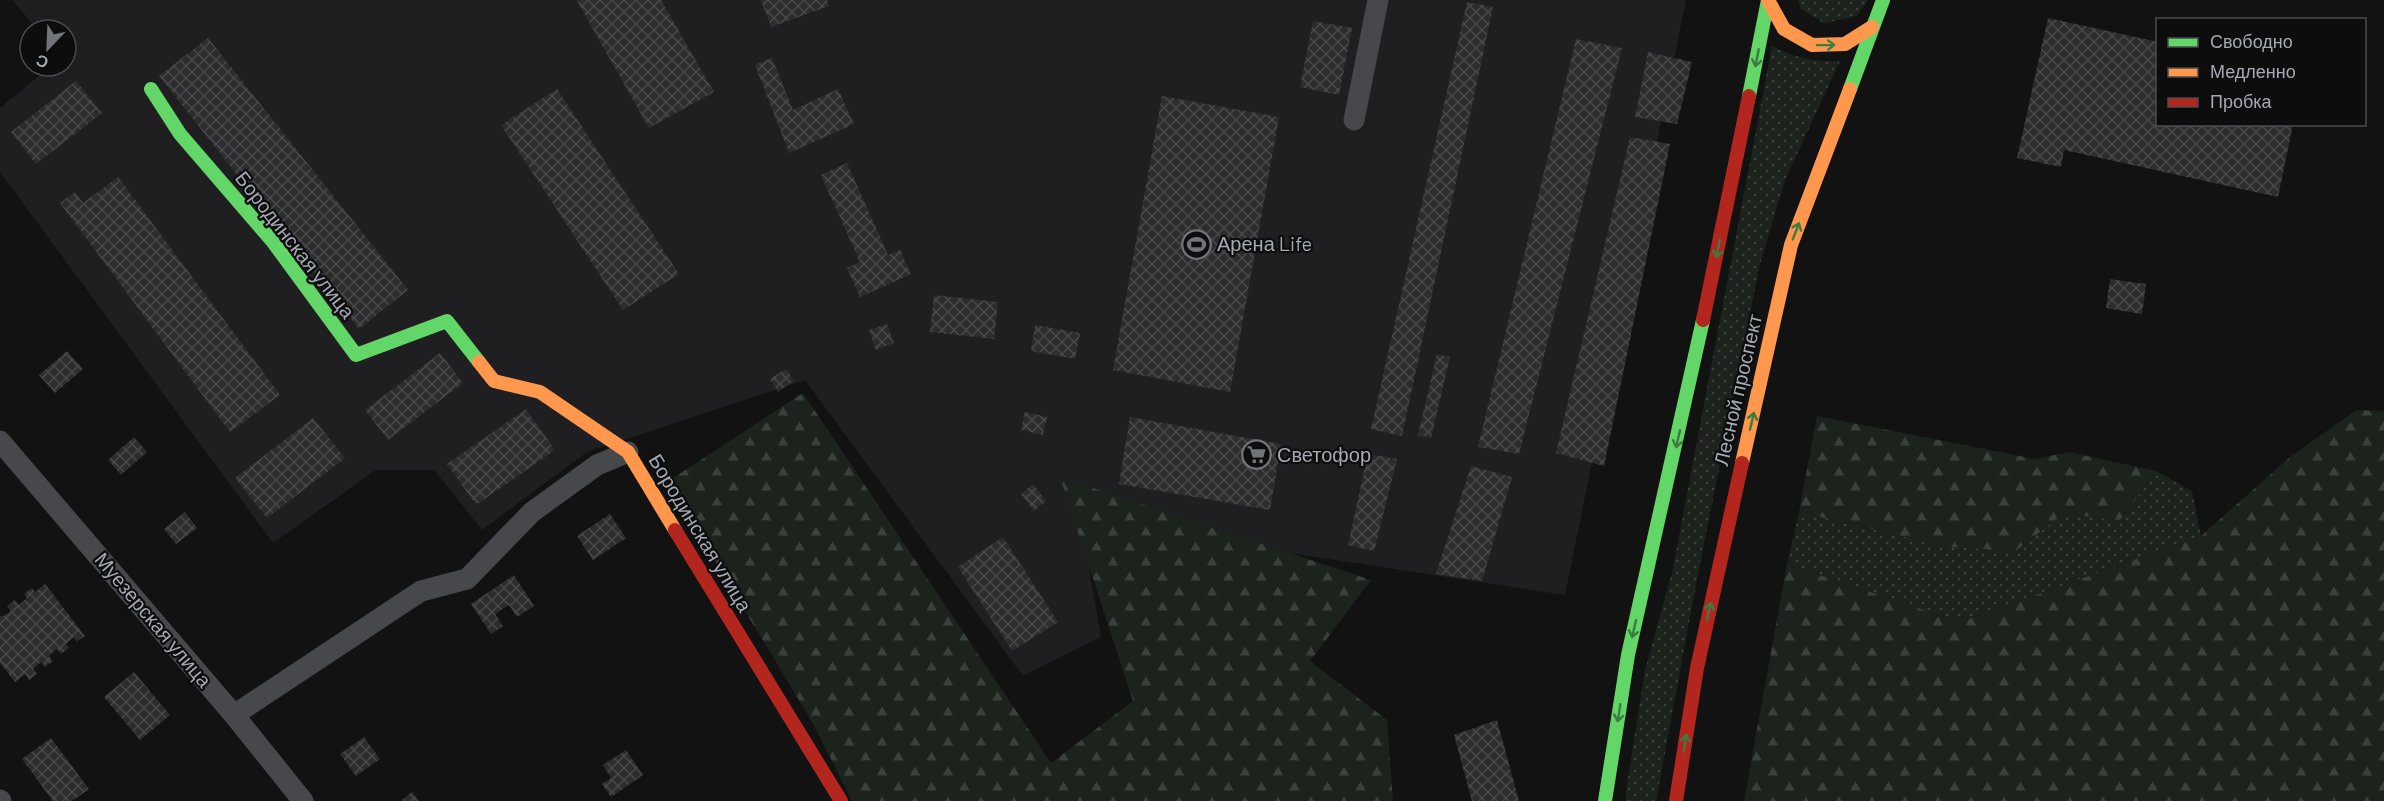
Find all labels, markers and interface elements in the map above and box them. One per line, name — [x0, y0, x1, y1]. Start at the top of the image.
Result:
north arrow — [18, 18, 78, 78]
legend — [2156, 18, 2366, 126]
text: Свободно — [2210, 30, 2293, 52]
one-way arrow — [1816, 39, 1836, 51]
one-way arrow — [1750, 48, 1762, 67]
text: С — [33, 51, 51, 73]
text: Медленно — [2210, 60, 2296, 82]
text: Пробка — [2210, 90, 2273, 112]
street label: Бородинская улица — [231, 166, 361, 323]
one-way arrow — [1791, 222, 1802, 241]
sports icon: Арена Life — [1180, 228, 1212, 260]
place label: Арена Life — [1217, 231, 1312, 255]
one-way arrow — [1712, 238, 1723, 258]
street label: Лесной проспект — [1708, 312, 1766, 468]
one-way arrow — [1746, 412, 1758, 431]
one-way arrow — [1671, 430, 1683, 449]
supermarket icon: Светофор — [1240, 439, 1272, 471]
place label: Светофор — [1277, 442, 1371, 466]
street label: Бородинская улица — [644, 449, 758, 617]
street label: Муезерская улица — [90, 547, 218, 692]
one-way arrow — [1704, 602, 1716, 621]
one-way arrow — [1627, 620, 1639, 639]
one-way arrow — [1613, 702, 1624, 722]
one-way arrow — [1680, 734, 1691, 754]

